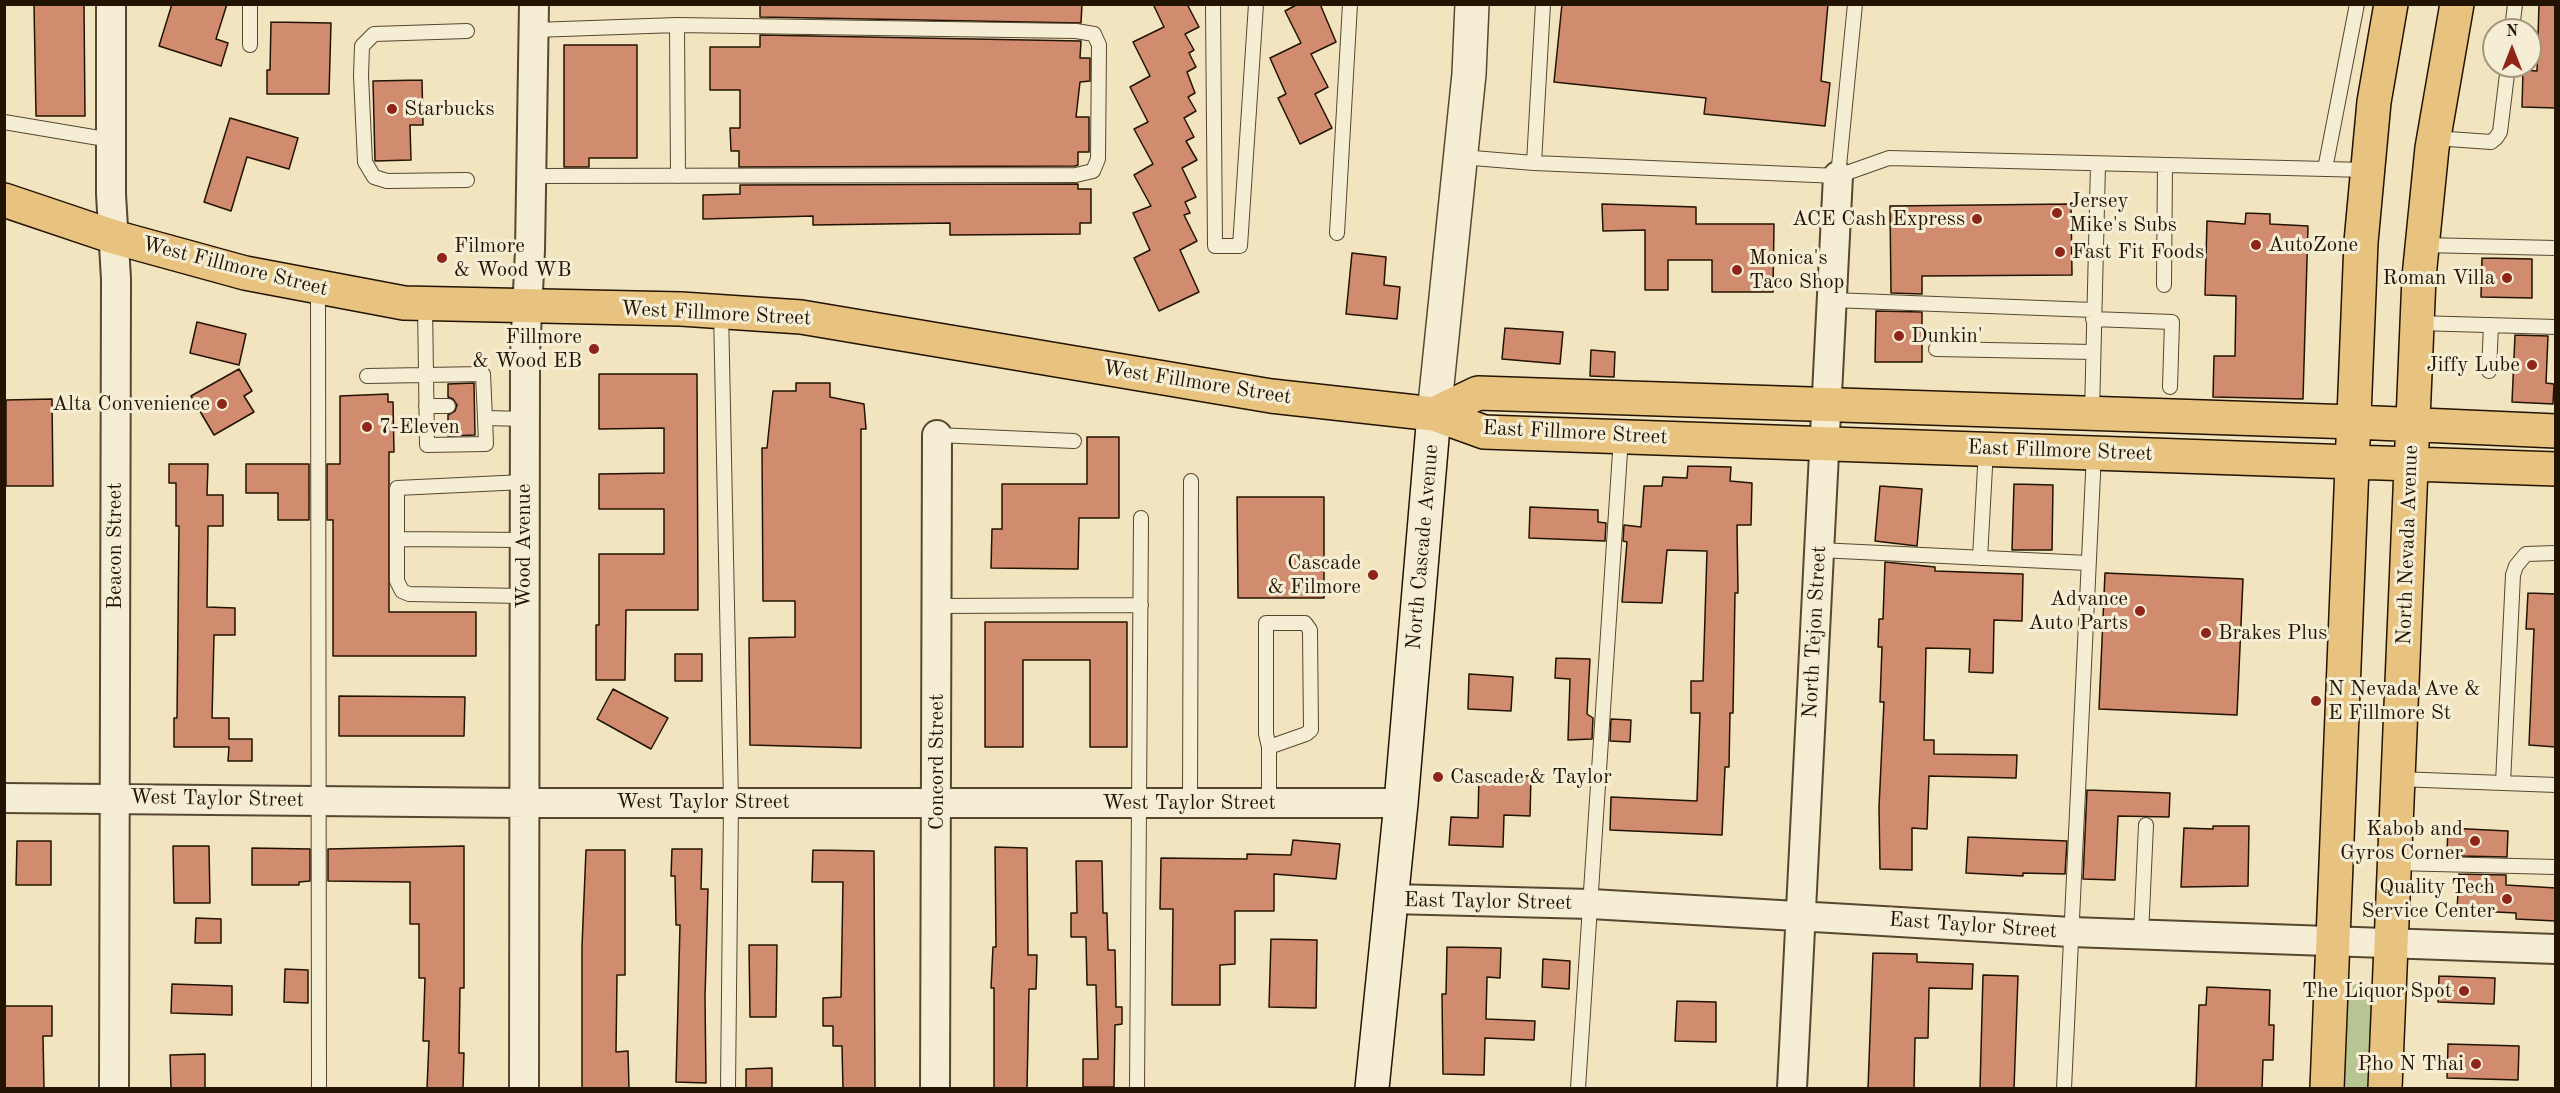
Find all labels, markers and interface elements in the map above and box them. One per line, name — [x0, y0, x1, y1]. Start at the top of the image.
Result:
north arrow — [2482, 18, 2542, 78]
text: N — [2506, 24, 2518, 40]
place label: Starbucks — [404, 96, 495, 122]
marker: Starbucks — [385, 102, 399, 116]
place label: Jersey Mike's Subs — [2069, 188, 2177, 238]
place label: ACE Cash Express — [1792, 206, 1965, 232]
marker: Jersey Mike's Subs — [2050, 206, 2064, 220]
marker: ACE Cash Express — [1970, 212, 1984, 226]
street label: West Fillmore Street — [140, 232, 330, 302]
place label: AutoZone — [2268, 232, 2358, 258]
place label: Filmore & Wood WB — [454, 233, 571, 283]
marker: AutoZone — [2249, 238, 2263, 252]
place label: Fast Fit Foods — [2072, 239, 2204, 265]
place label: Monica's Taco Shop — [1749, 245, 1844, 295]
marker: Fast Fit Foods — [2053, 245, 2067, 259]
marker: Filmore & Wood WB — [435, 251, 449, 265]
marker: Monica's Taco Shop — [1730, 263, 1744, 277]
place label: Roman Villa — [2383, 265, 2495, 291]
marker: Roman Villa — [2500, 271, 2514, 285]
street label: West Fillmore Street — [620, 296, 812, 332]
place label: Dunkin' — [1911, 323, 1983, 349]
place label: Fillmore & Wood EB — [473, 324, 582, 374]
marker: Dunkin' — [1892, 329, 1906, 343]
marker: Fillmore & Wood EB — [587, 342, 601, 356]
place label: Jiffy Lube — [2426, 352, 2520, 378]
street label: West Fillmore Street — [1101, 356, 1293, 410]
marker: Jiffy Lube — [2525, 358, 2539, 372]
place label: Alta Convenience — [52, 391, 210, 417]
marker: Alta Convenience — [215, 397, 229, 411]
place label: 7-Eleven — [379, 414, 460, 440]
street label: East Fillmore Street — [1482, 416, 1668, 450]
marker: 7-Eleven — [360, 420, 374, 434]
street label: East Fillmore Street — [1967, 435, 2153, 467]
street label: North Cascade Avenue — [1401, 443, 1445, 651]
street label: North Nevada Avenue — [2392, 444, 2424, 646]
street label: Beacon Street — [102, 483, 128, 609]
street label: Wood Avenue — [511, 484, 537, 608]
street label: North Tejon Street — [1798, 545, 1832, 719]
place label: Cascade & Filmore — [1268, 550, 1361, 600]
marker: Cascade & Filmore — [1366, 568, 1380, 582]
place label: Advance Auto Parts — [2028, 586, 2128, 636]
marker: Advance Auto Parts — [2133, 604, 2147, 618]
place label: Brakes Plus — [2218, 620, 2327, 646]
marker: Brakes Plus — [2199, 626, 2213, 640]
place label: N Nevada Ave & E Fillmore St — [2328, 676, 2481, 726]
street label: Concord Street — [924, 694, 950, 830]
marker: N Nevada Ave & E Fillmore St — [2309, 694, 2323, 708]
place label: Cascade & Taylor — [1450, 764, 1612, 790]
marker: Cascade & Taylor — [1431, 770, 1445, 784]
street label: West Taylor Street — [130, 785, 304, 813]
street label: West Taylor Street — [616, 789, 790, 815]
street label: West Taylor Street — [1102, 790, 1276, 816]
place label: Kabob and Gyros Corner — [2340, 816, 2463, 866]
marker: Kabob and Gyros Corner — [2468, 834, 2482, 848]
place label: Quality Tech Service Center — [2362, 874, 2495, 924]
street label: East Taylor Street — [1404, 888, 1572, 916]
marker: Quality Tech Service Center — [2500, 892, 2514, 906]
street label: East Taylor Street — [1888, 908, 2058, 944]
place label: The Liquor Spot — [2302, 978, 2452, 1004]
marker: The Liquor Spot — [2457, 984, 2471, 998]
place label: Pho N Thai — [2357, 1051, 2464, 1077]
marker: Pho N Thai — [2469, 1057, 2483, 1071]

